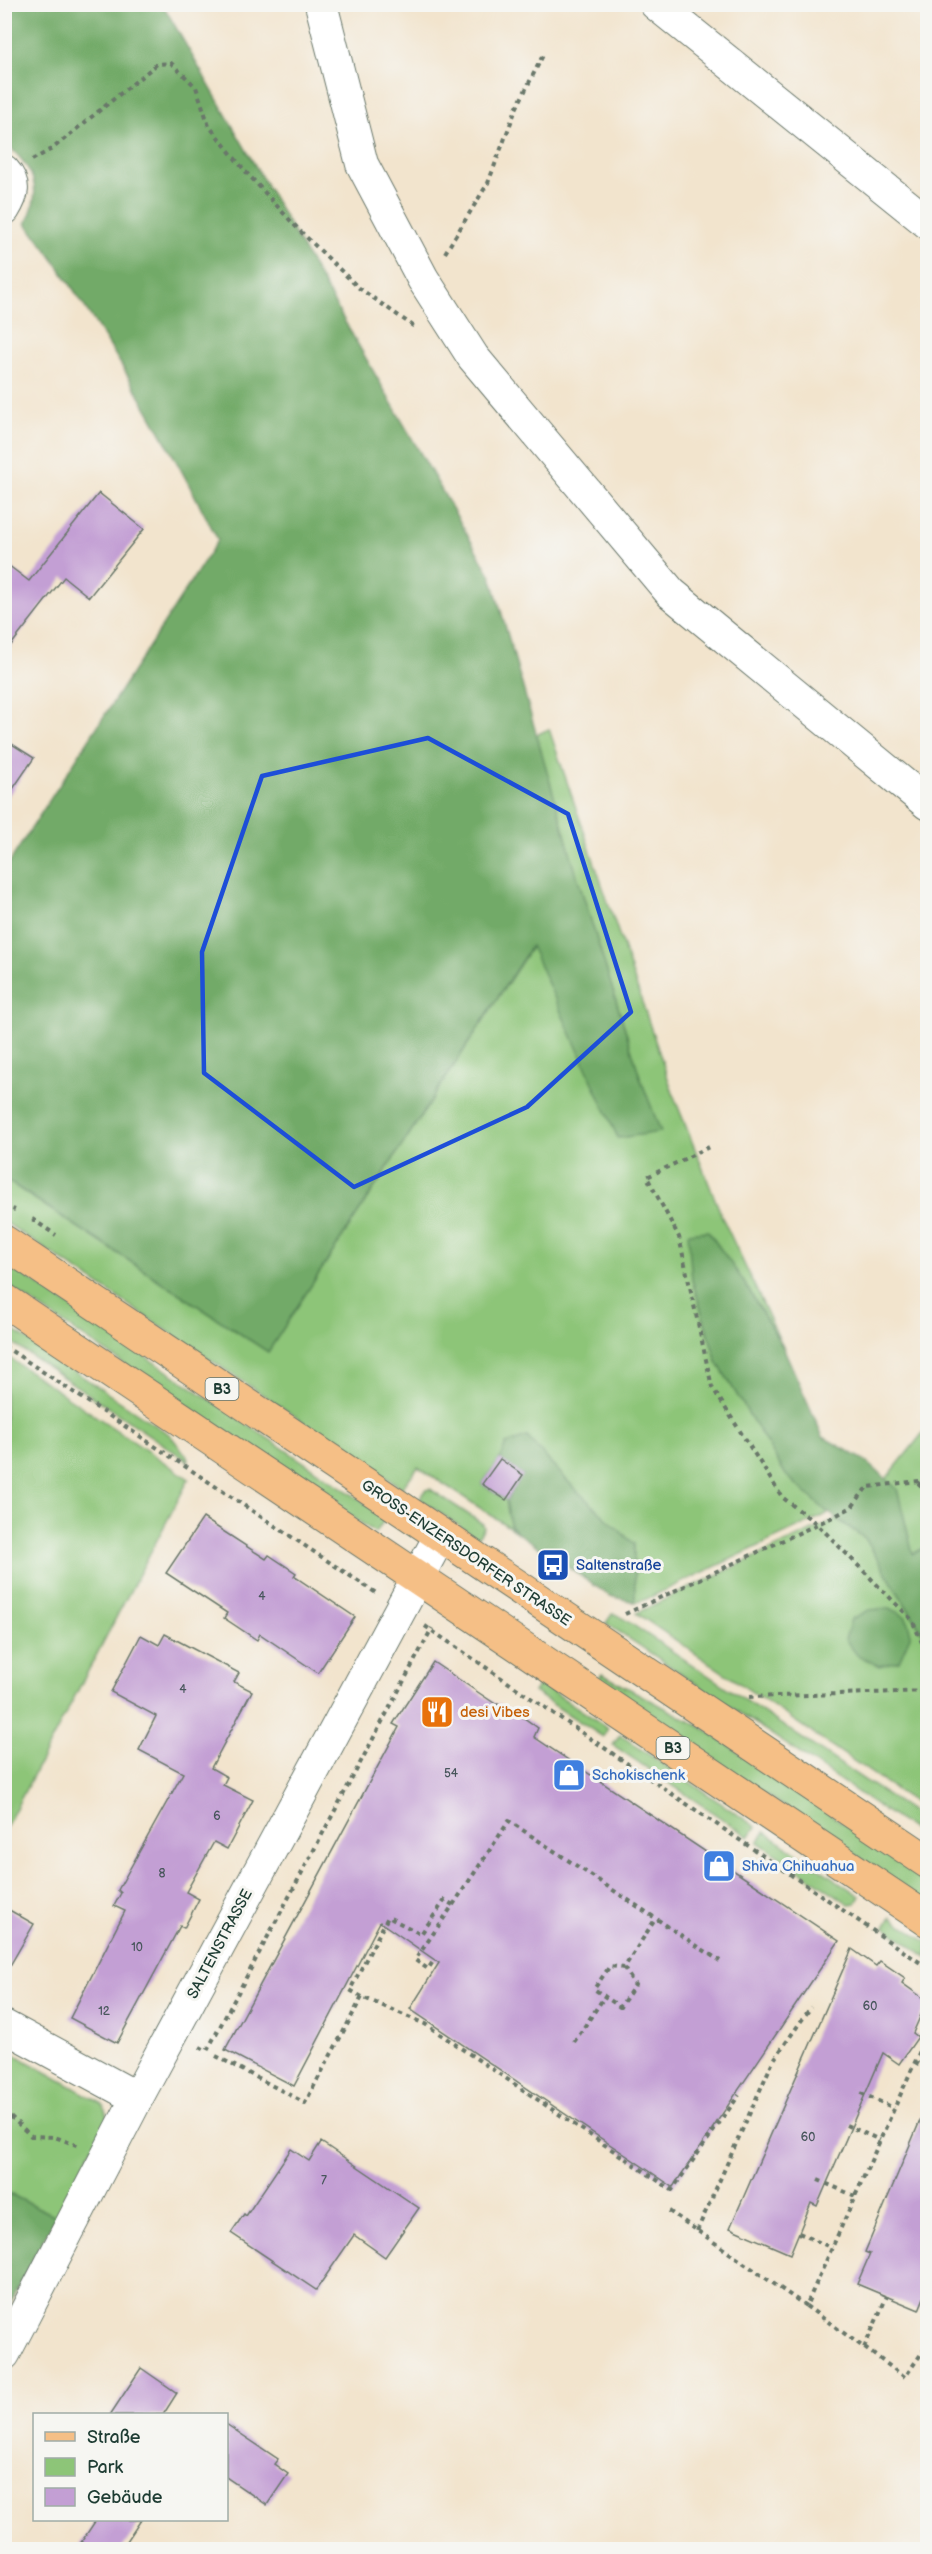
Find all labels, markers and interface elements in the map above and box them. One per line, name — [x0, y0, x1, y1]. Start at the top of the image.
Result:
road number: B3 — [206, 1378, 238, 1400]
street label: GROSS-ENZERSDORFER STRASSE — [358, 1476, 575, 1630]
bus stop icon: Saltenstraße — [535, 1547, 571, 1583]
place label: Saltenstraße — [576, 1556, 661, 1575]
house number: 4 — [258, 1589, 266, 1604]
house number: 4 — [179, 1682, 187, 1697]
restaurant icon: desi Vibes — [419, 1694, 455, 1730]
place label: desi Vibes — [460, 1703, 530, 1722]
road number: B3 — [656, 1737, 690, 1759]
shop icon: Schokischenk — [551, 1757, 587, 1793]
house number: 54 — [444, 1766, 459, 1781]
place label: Schokischenk — [592, 1766, 686, 1785]
house number: 6 — [213, 1809, 221, 1824]
shop icon: Shiva Chihuahua — [701, 1848, 737, 1884]
place label: Shiva Chihuahua — [742, 1857, 855, 1876]
house number: 8 — [159, 1866, 166, 1881]
street label: SALTENSTRASSE — [183, 1886, 257, 2002]
house number: 10 — [131, 1940, 143, 1955]
house number: 60 — [863, 1999, 877, 2014]
house number: 12 — [98, 2004, 110, 2019]
house number: 60 — [801, 2130, 815, 2145]
house number: 7 — [321, 2173, 327, 2188]
legend — [33, 2413, 228, 2521]
text: Straße — [87, 2427, 141, 2448]
text: Park — [87, 2457, 123, 2478]
text: Gebäude — [87, 2487, 163, 2508]

